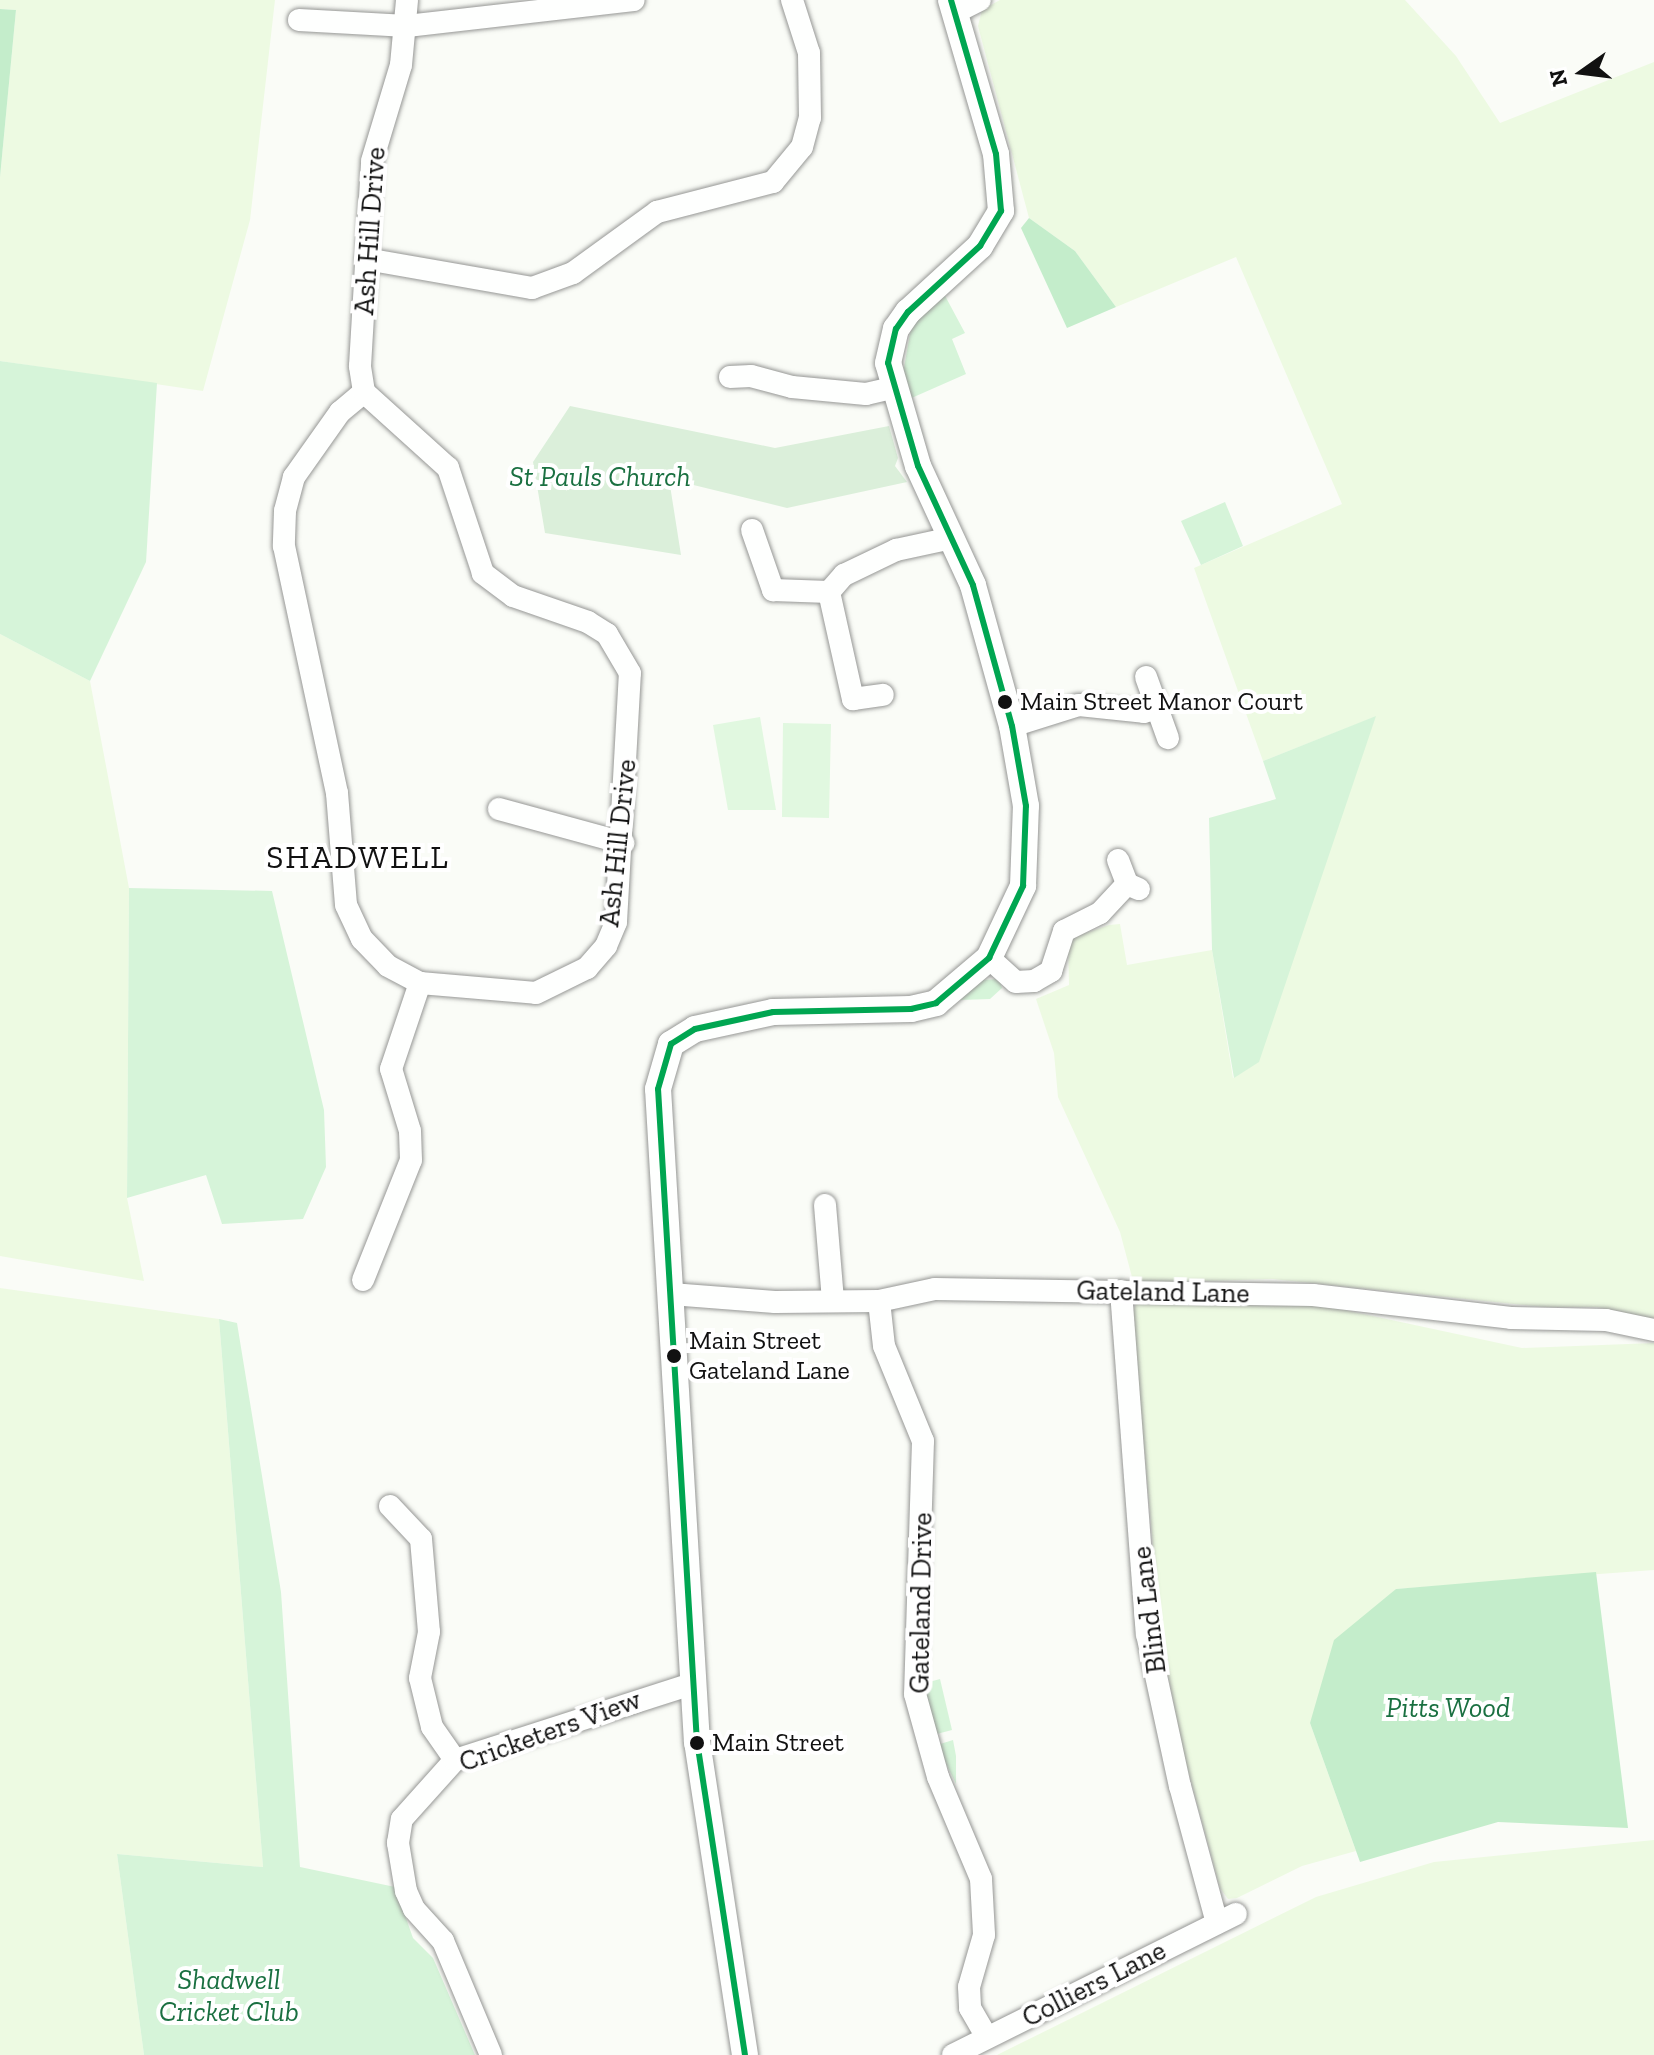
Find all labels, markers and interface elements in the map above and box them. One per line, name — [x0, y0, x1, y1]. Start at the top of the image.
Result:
north arrow — [1542, 32, 1622, 112]
text: N — [1543, 67, 1573, 89]
street label: Ash Hill Drive — [347, 146, 393, 316]
park label: St Pauls Church — [509, 460, 691, 494]
place label: Main Street Manor Court — [1020, 686, 1303, 718]
marker: Main Street Manor Court — [997, 694, 1013, 710]
street label: Ash Hill Drive — [592, 757, 644, 929]
district label: SHADWELL — [266, 838, 450, 876]
street label: Gateland Lane — [1076, 1274, 1250, 1310]
place label: Main Street Gateland Lane — [689, 1325, 850, 1386]
marker: Main Street Gateland Lane — [666, 1348, 682, 1364]
street label: Gateland Drive — [903, 1512, 939, 1694]
street label: Blind Lane — [1125, 1545, 1173, 1675]
street label: Cricketers View — [454, 1682, 646, 1780]
park label: Pitts Wood — [1385, 1691, 1511, 1725]
place label: Main Street — [712, 1727, 844, 1759]
marker: Main Street — [689, 1735, 705, 1751]
street label: Colliers Lane — [1017, 1933, 1171, 2035]
park label: Shadwell Cricket Club — [159, 1963, 299, 2029]

